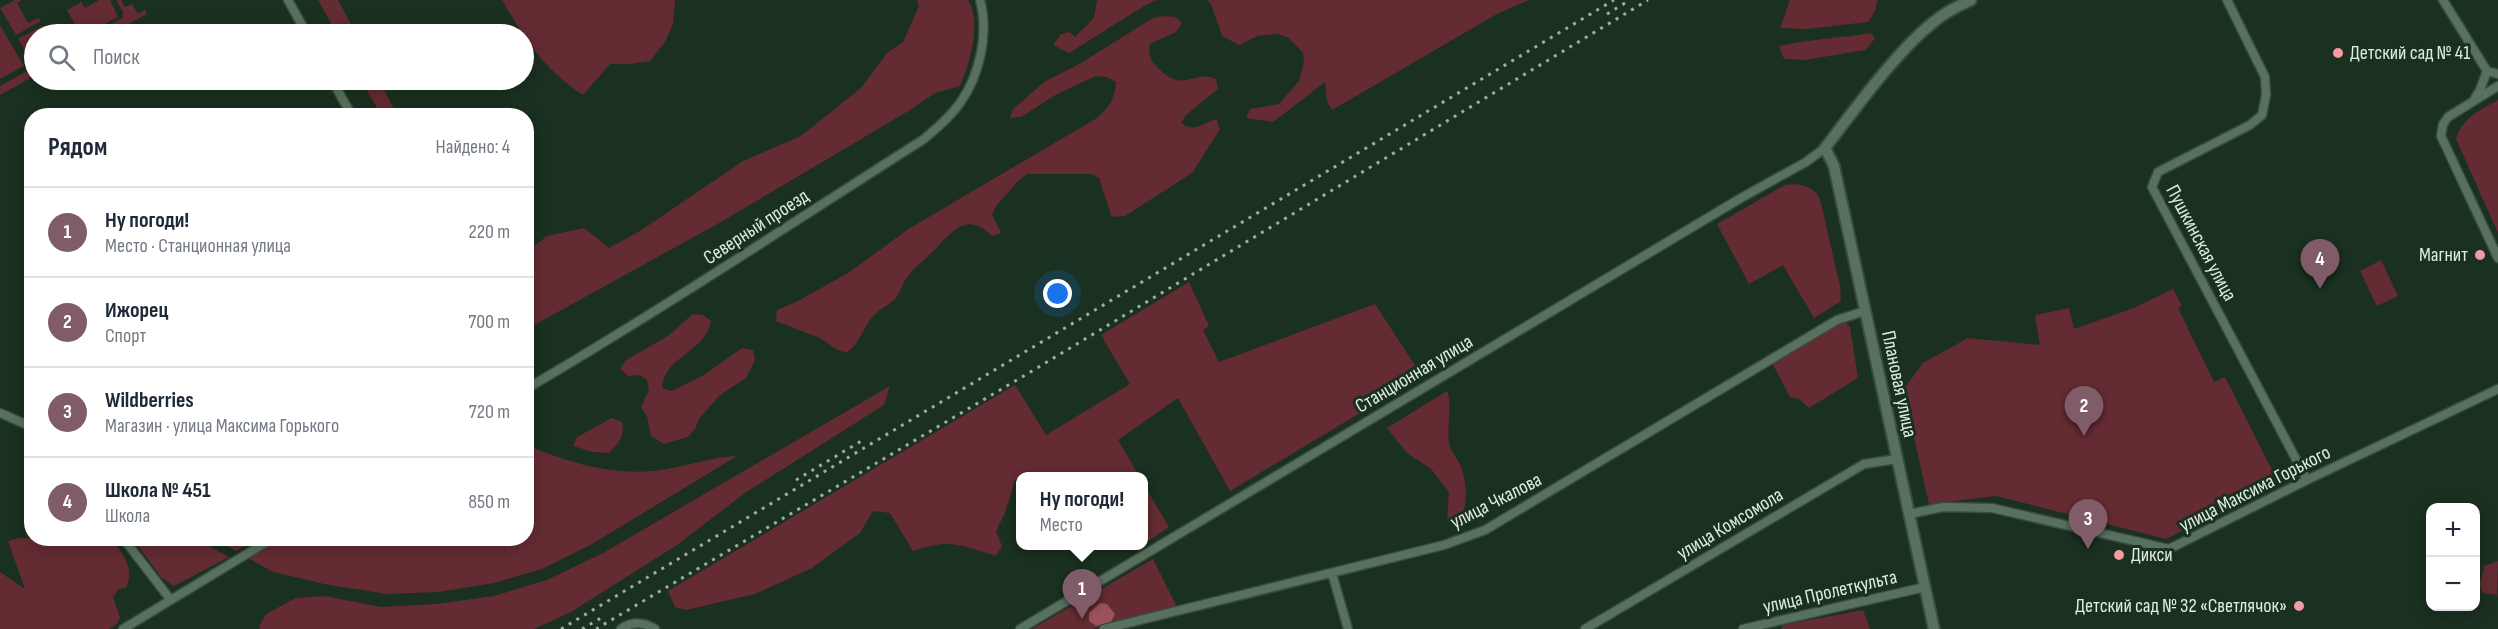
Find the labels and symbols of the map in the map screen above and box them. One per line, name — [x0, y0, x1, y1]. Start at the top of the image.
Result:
place label: Детский сад № 41 — [2350, 41, 2470, 65]
marker: Детский сад № 41 — [2331, 46, 2345, 60]
street label: Пушкинская улица — [2160, 181, 2242, 305]
street label: Северный проезд — [699, 184, 814, 270]
pin: 4 — [2300, 240, 2340, 289]
place label: Магнит — [2419, 243, 2468, 267]
marker: Магнит — [2473, 248, 2487, 262]
your location — [1043, 279, 1072, 308]
street label: Плановая улица — [1876, 328, 1922, 440]
street label: Станционная улица — [1351, 330, 1477, 418]
pin: 2 — [2064, 386, 2104, 436]
street label: улица Максима Горького — [2175, 441, 2335, 537]
street label: улица Чкалова — [1446, 468, 1546, 534]
street label: улица Комсомола — [1672, 483, 1788, 565]
pin: 3 — [2068, 500, 2108, 549]
place label: Дикси — [2131, 543, 2173, 567]
marker: Дикси — [2112, 548, 2126, 562]
street label: улица Пролеткульта — [1761, 565, 1899, 619]
pin: 1 — [1062, 570, 1102, 619]
place label: Детский сад № 32 «Светлячок» — [2075, 594, 2287, 618]
marker: Детский сад № 32 «Светлячок» — [2292, 599, 2306, 613]

